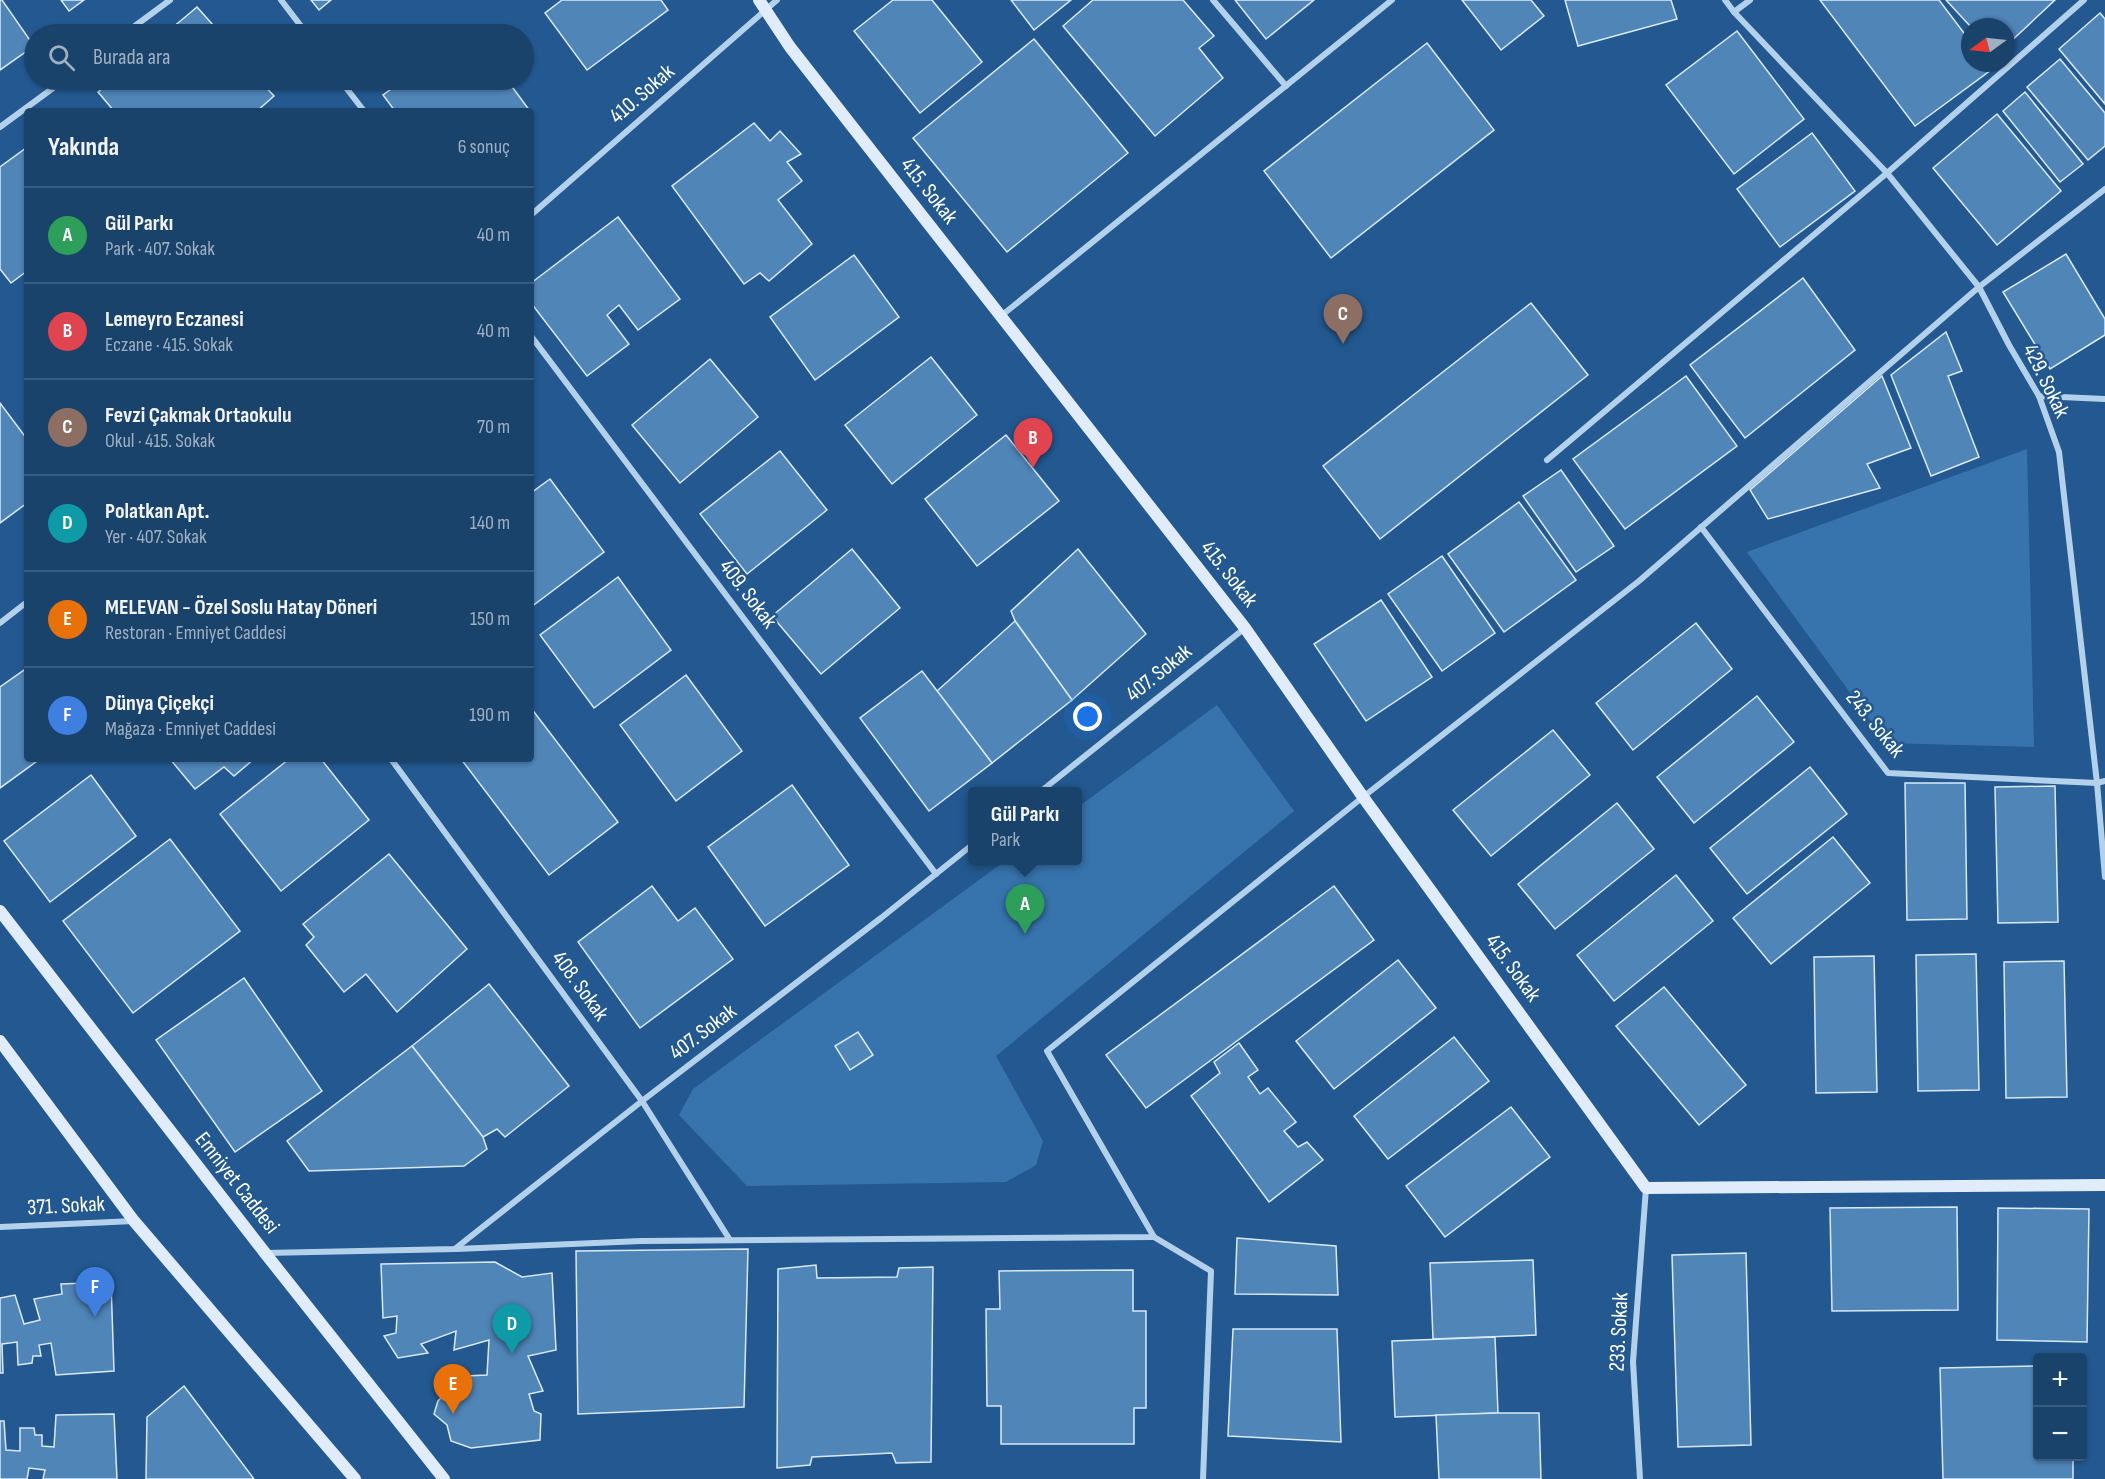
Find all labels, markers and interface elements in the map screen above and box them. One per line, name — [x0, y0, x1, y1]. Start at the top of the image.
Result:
north arrow — [1961, 18, 2015, 72]
search box — [24, 24, 534, 90]
icon: search — [45, 41, 78, 74]
text: Burada ara — [93, 44, 170, 71]
street label: 410. Sokak — [604, 58, 681, 130]
text: Yakında — [48, 132, 119, 163]
text: 6 sonuç — [458, 135, 510, 159]
street label: 415. Sokak — [895, 152, 964, 230]
text: Gül Parkı — [105, 210, 173, 237]
text: A — [63, 223, 72, 247]
text: 40 m — [477, 223, 510, 247]
text: Park · 407. Sokak — [105, 237, 215, 261]
pin: C — [1324, 294, 1362, 344]
text: Lemeyro Eczanesi — [105, 306, 244, 333]
text: B — [63, 319, 72, 343]
text: 40 m — [477, 319, 510, 343]
text: Eczane · 415. Sokak — [105, 333, 233, 357]
street label: 429. Sokak — [2017, 340, 2076, 423]
text: Fevzi Çakmak Ortaokulu — [105, 402, 292, 429]
text: C — [62, 415, 73, 439]
text: 70 m — [477, 415, 510, 439]
pin: B — [1014, 418, 1052, 468]
text: Okul · 415. Sokak — [105, 429, 215, 453]
text: Polatkan Apt. — [105, 498, 210, 525]
text: D — [62, 511, 73, 535]
text: 140 m — [470, 511, 510, 535]
text: Yer · 407. Sokak — [105, 525, 207, 549]
street label: 415. Sokak — [1195, 535, 1264, 613]
street label: 409. Sokak — [713, 554, 783, 634]
text: MELEVAN - Özel Soslu Hatay Döneri — [105, 594, 377, 621]
text: E — [63, 607, 72, 631]
text: 150 m — [470, 607, 510, 631]
text: Restoran · Emniyet Caddesi — [105, 621, 286, 645]
street label: 407. Sokak — [1120, 638, 1198, 708]
street label: 243. Sokak — [1840, 685, 1911, 764]
text: Dünya Çiçekçi — [105, 690, 214, 717]
your location — [1073, 702, 1102, 731]
text: F — [63, 703, 72, 727]
text: 190 m — [469, 703, 510, 727]
text: Mağaza · Emniyet Caddesi — [105, 717, 276, 741]
popup — [968, 787, 1082, 865]
text: Gül Parkı — [991, 801, 1059, 828]
text: Park — [991, 828, 1020, 852]
pin: A — [1006, 884, 1044, 934]
street label: 415. Sokak — [1479, 929, 1547, 1008]
street label: 408. Sokak — [546, 946, 615, 1027]
street label: 407. Sokak — [664, 998, 742, 1066]
street label: Emniyet Caddesi — [189, 1127, 285, 1239]
street label: 371. Sokak — [26, 1190, 106, 1222]
pin: F — [76, 1268, 115, 1317]
street label: 233. Sokak — [1603, 1291, 1635, 1372]
pin: D — [492, 1304, 532, 1354]
map controls — [2033, 1353, 2087, 1461]
button: + — [2033, 1353, 2087, 1407]
pin: E — [434, 1364, 472, 1414]
button: − — [2033, 1407, 2087, 1461]

